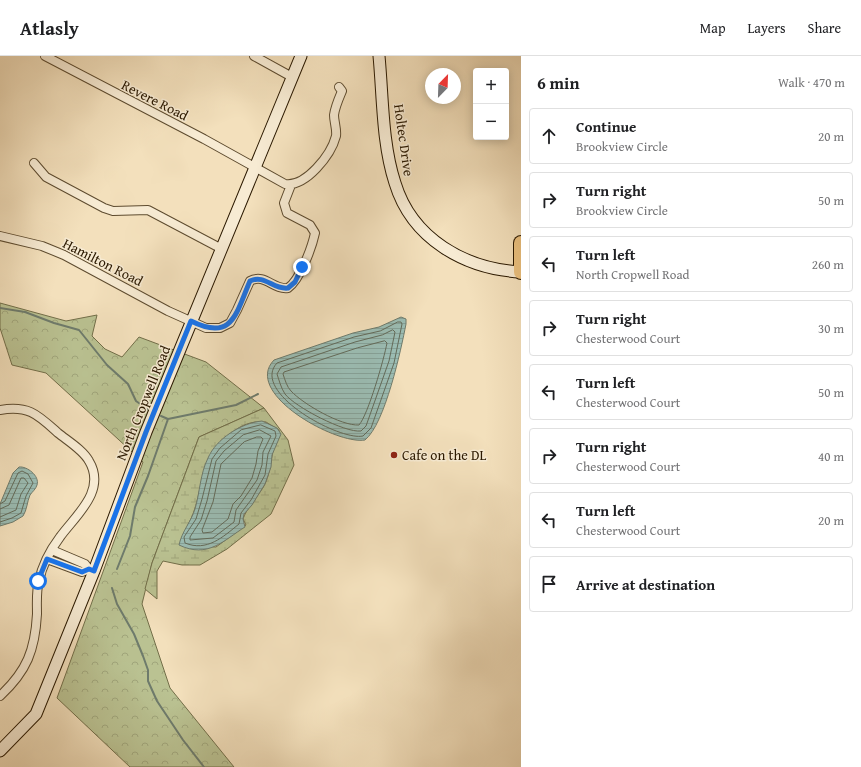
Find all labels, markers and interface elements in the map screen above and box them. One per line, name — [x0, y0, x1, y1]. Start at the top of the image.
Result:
text: Atlasly — [20, 14, 79, 42]
text: Map — [700, 18, 726, 38]
text: Layers — [748, 18, 786, 38]
text: Share — [808, 18, 841, 38]
north arrow — [425, 68, 461, 104]
map controls — [473, 68, 509, 140]
button: + — [473, 68, 509, 104]
text: 6 min — [537, 70, 579, 95]
text: Walk · 470 m — [778, 73, 845, 92]
street label: Revere Road — [118, 75, 192, 126]
street label: Holtec Drive — [389, 103, 419, 178]
button: − — [473, 104, 509, 140]
text: Continue — [576, 116, 637, 137]
icon: ahead — [538, 125, 560, 147]
text: 20 m — [818, 127, 844, 146]
text: Brookview Circle — [576, 137, 668, 156]
text: Turn right — [576, 180, 647, 201]
icon: right — [538, 189, 560, 211]
text: 50 m — [818, 191, 844, 210]
text: Brookview Circle — [576, 201, 668, 220]
street label: Hamilton Road — [59, 233, 147, 291]
text: Turn left — [576, 244, 635, 265]
icon: left — [538, 253, 560, 275]
text: 260 m — [812, 255, 844, 274]
route end — [293, 258, 311, 276]
text: North Cropwell Road — [576, 265, 690, 284]
text: Turn right — [576, 308, 647, 329]
icon: right — [538, 317, 560, 339]
text: 30 m — [818, 319, 844, 338]
text: Chesterwood Court — [576, 329, 680, 348]
street label: North Cropwell Road — [111, 342, 175, 463]
text: Turn left — [576, 372, 635, 393]
icon: left — [538, 381, 560, 403]
text: 50 m — [818, 383, 844, 402]
text: Chesterwood Court — [576, 393, 680, 412]
text: Turn right — [576, 436, 647, 457]
place label: Cafe on the DL — [402, 445, 486, 465]
icon: right — [538, 445, 560, 467]
text: 40 m — [818, 447, 844, 466]
marker: Cafe on the DL — [389, 450, 399, 460]
text: Chesterwood Court — [576, 457, 680, 476]
text: Turn left — [576, 500, 635, 521]
icon: left — [538, 509, 560, 531]
text: 20 m — [818, 511, 844, 530]
text: Chesterwood Court — [576, 521, 680, 540]
route start — [29, 572, 47, 590]
icon: arrive — [538, 573, 560, 595]
text: Arrive at destination — [576, 574, 715, 595]

